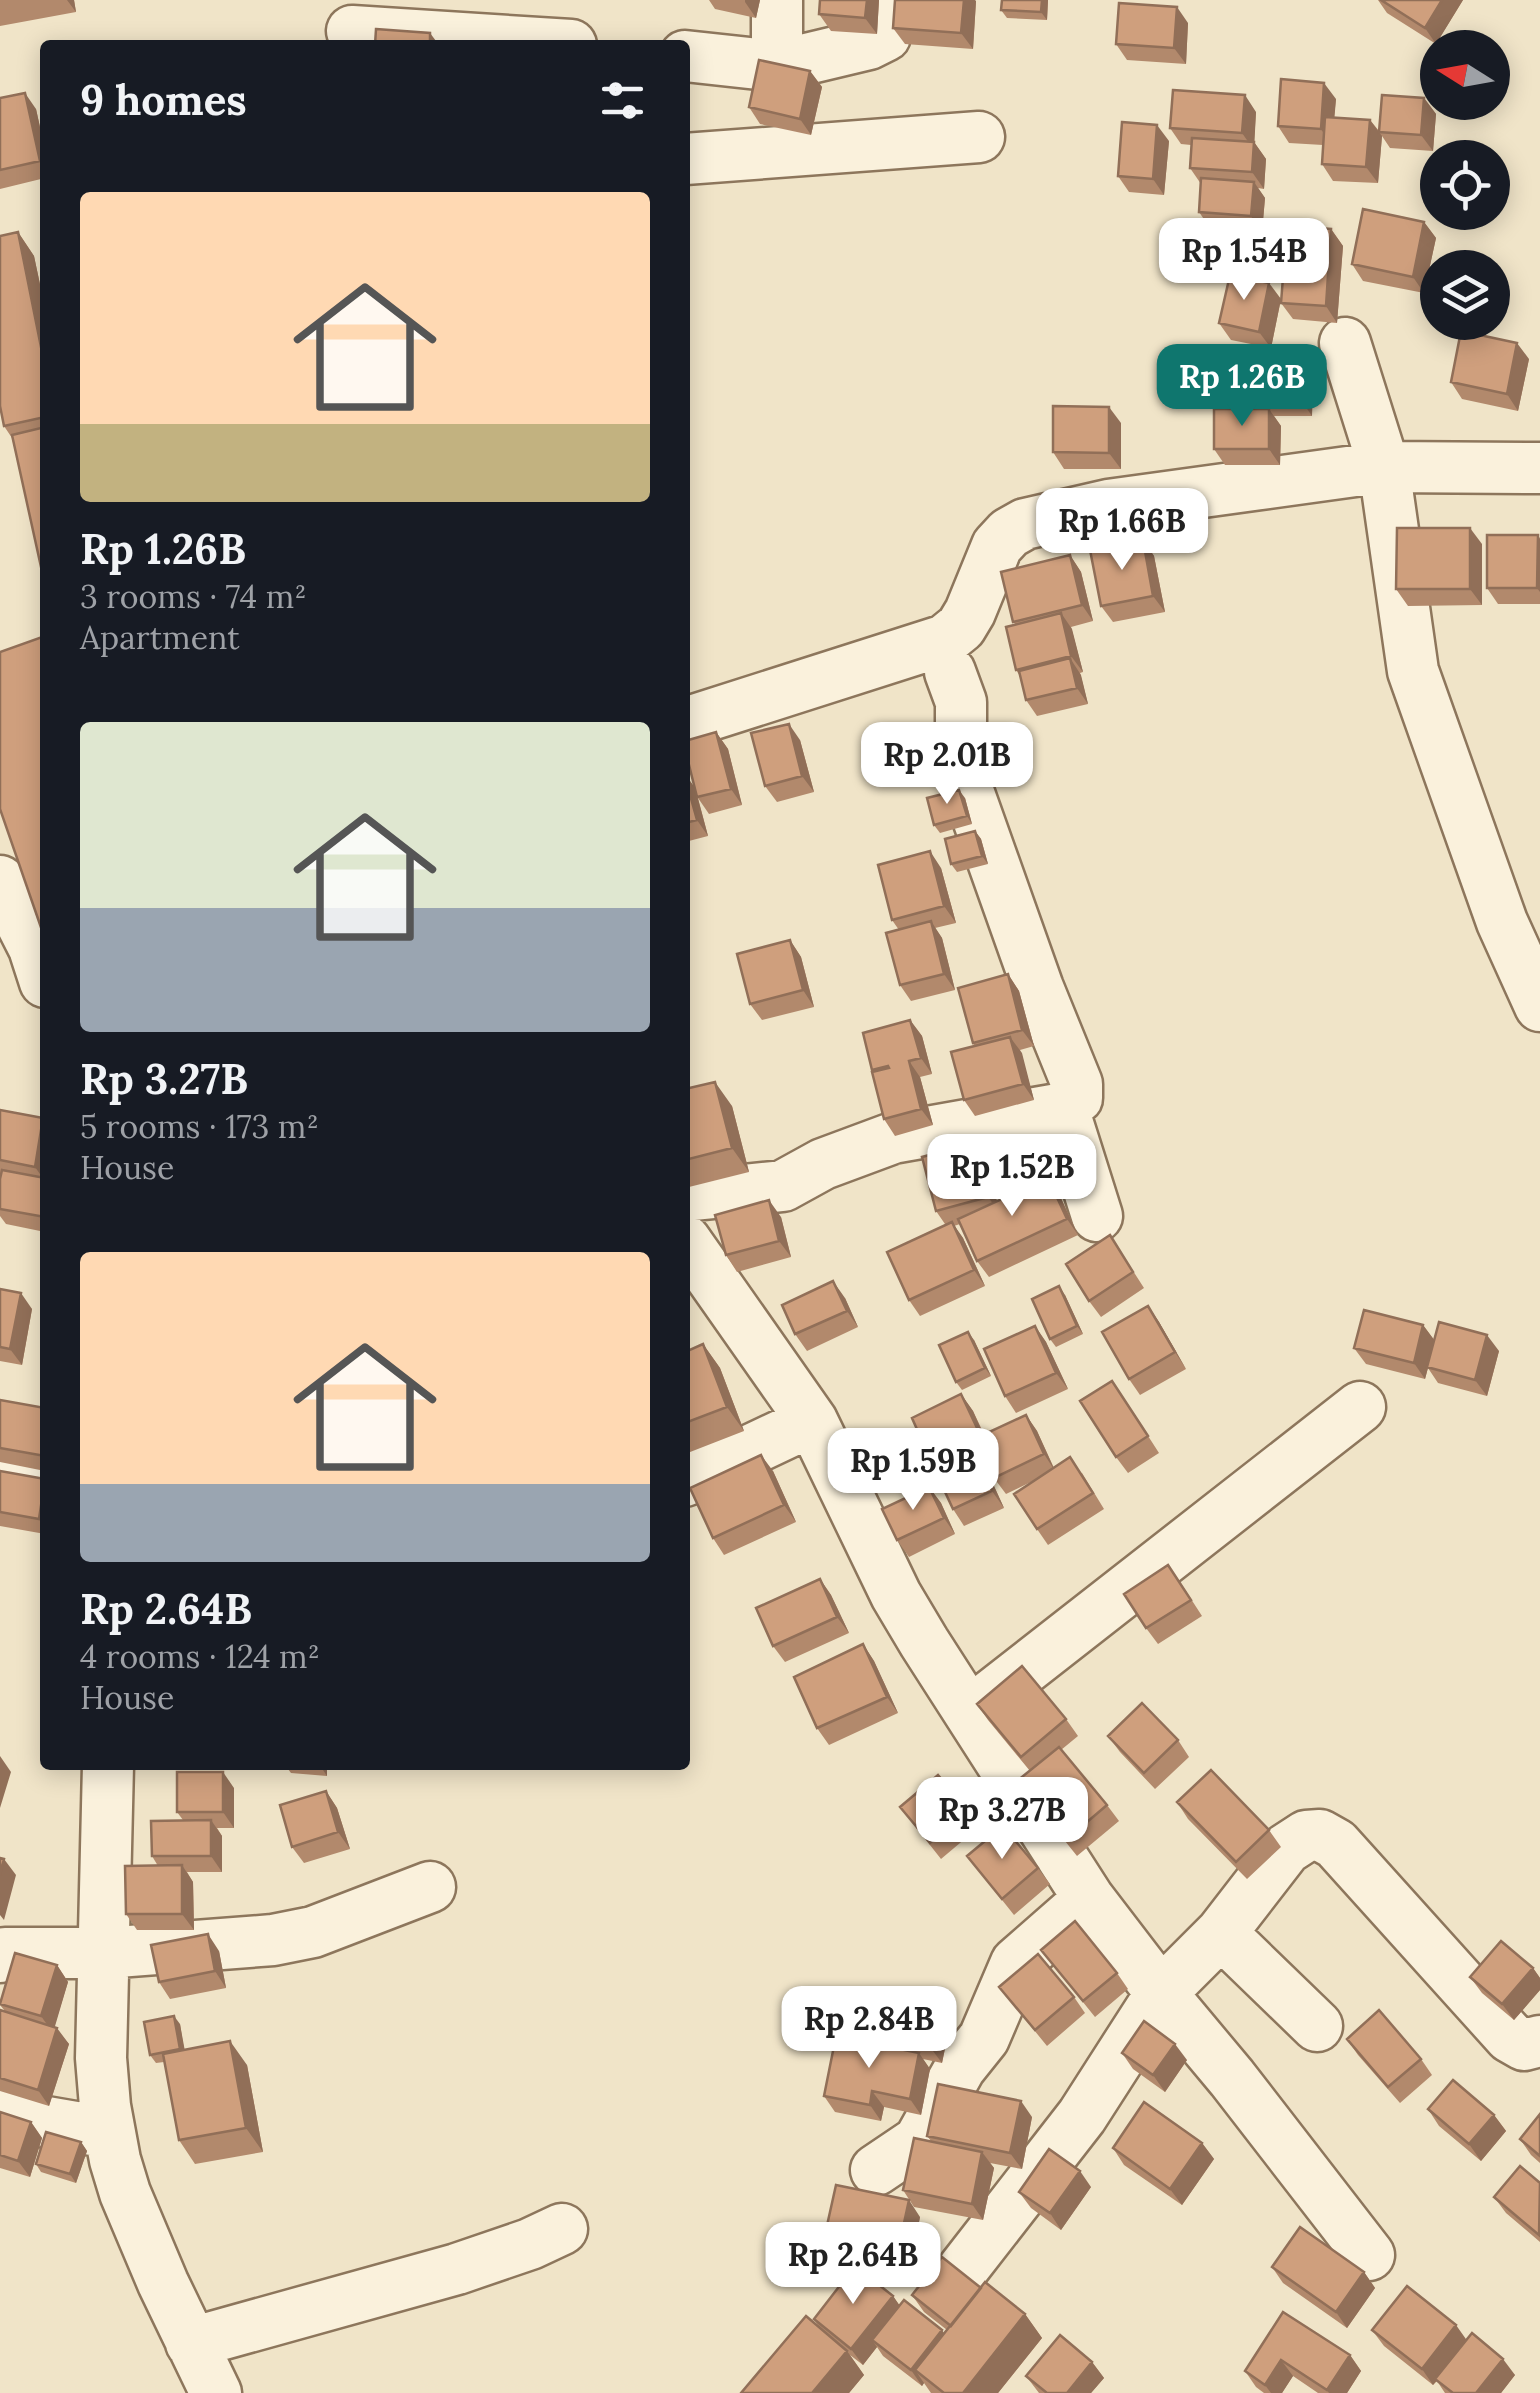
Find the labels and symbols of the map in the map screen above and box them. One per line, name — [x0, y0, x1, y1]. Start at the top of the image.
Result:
north arrow — [1420, 30, 1510, 120]
pin: Rp 1.54B — [1141, 218, 1347, 303]
pin: Rp 1.26B — [1139, 344, 1345, 429]
pin: Rp 1.66B — [1019, 488, 1225, 573]
pin: Rp 2.01B — [844, 722, 1050, 807]
pin: Rp 1.52B — [909, 1134, 1115, 1219]
pin: Rp 1.59B — [810, 1428, 1016, 1513]
pin: Rp 3.27B — [899, 1777, 1105, 1862]
pin: Rp 2.84B — [766, 1986, 972, 2071]
pin: Rp 2.64B — [750, 2222, 956, 2307]

